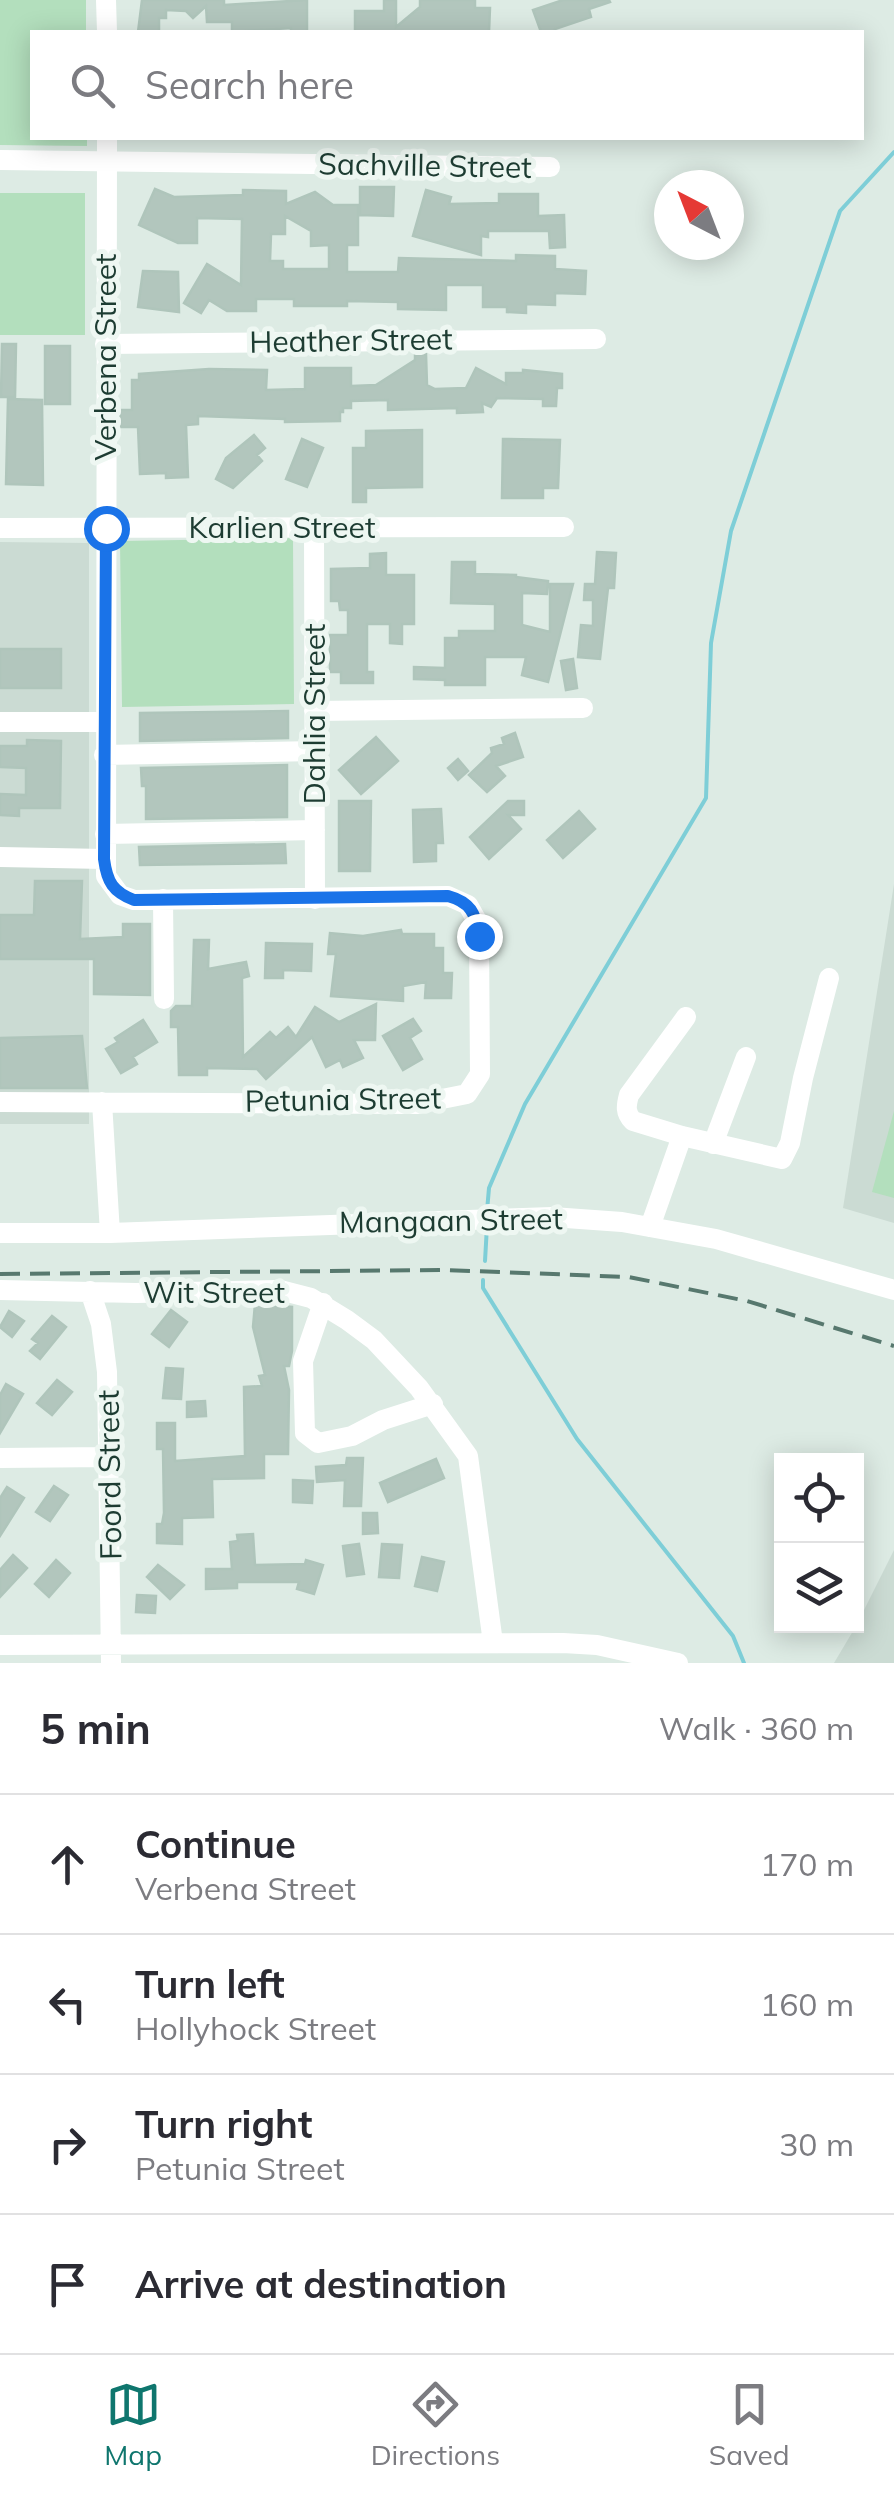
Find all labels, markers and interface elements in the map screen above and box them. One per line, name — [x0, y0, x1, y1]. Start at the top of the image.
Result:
search box — [30, 30, 864, 140]
icon: search — [65, 58, 120, 113]
text: Search here — [145, 61, 354, 109]
street label: Sachville Street — [318, 144, 532, 186]
north arrow — [654, 170, 744, 260]
street label: Verbena Street — [86, 253, 124, 461]
street label: Heather Street — [249, 319, 453, 361]
route start — [84, 506, 130, 552]
street label: Karlien Street — [189, 508, 375, 546]
street label: Dahlia Street — [295, 623, 333, 805]
route end — [457, 914, 503, 960]
street label: Petunia Street — [244, 1078, 442, 1120]
street label: Mangaan Street — [339, 1199, 563, 1241]
street label: Wit Street — [143, 1273, 285, 1311]
street label: Foord Street — [89, 1390, 129, 1560]
map controls — [774, 1453, 864, 1633]
button: locate — [774, 1453, 864, 1543]
button: layers — [774, 1543, 864, 1633]
text: 5 min — [40, 1702, 151, 1755]
text: Walk · 360 m — [659, 1708, 854, 1748]
text: Continue — [135, 1820, 296, 1868]
icon: ahead — [40, 1837, 95, 1892]
text: 170 m — [760, 1844, 854, 1884]
text: Verbena Street — [135, 1868, 356, 1908]
text: Turn left — [135, 1960, 285, 2008]
icon: left — [40, 1977, 95, 2032]
text: 160 m — [760, 1984, 854, 2024]
text: Hollyhock Street — [135, 2008, 376, 2048]
text: Turn right — [135, 2100, 312, 2148]
icon: right — [40, 2117, 95, 2172]
text: 30 m — [779, 2124, 854, 2164]
text: Petunia Street — [135, 2148, 345, 2188]
icon: arrive — [40, 2257, 95, 2312]
text: Arrive at destination — [135, 2260, 507, 2308]
tab: Map — [104, 2377, 162, 2472]
tab: Directions — [371, 2377, 500, 2472]
tab: Saved — [709, 2377, 790, 2472]

